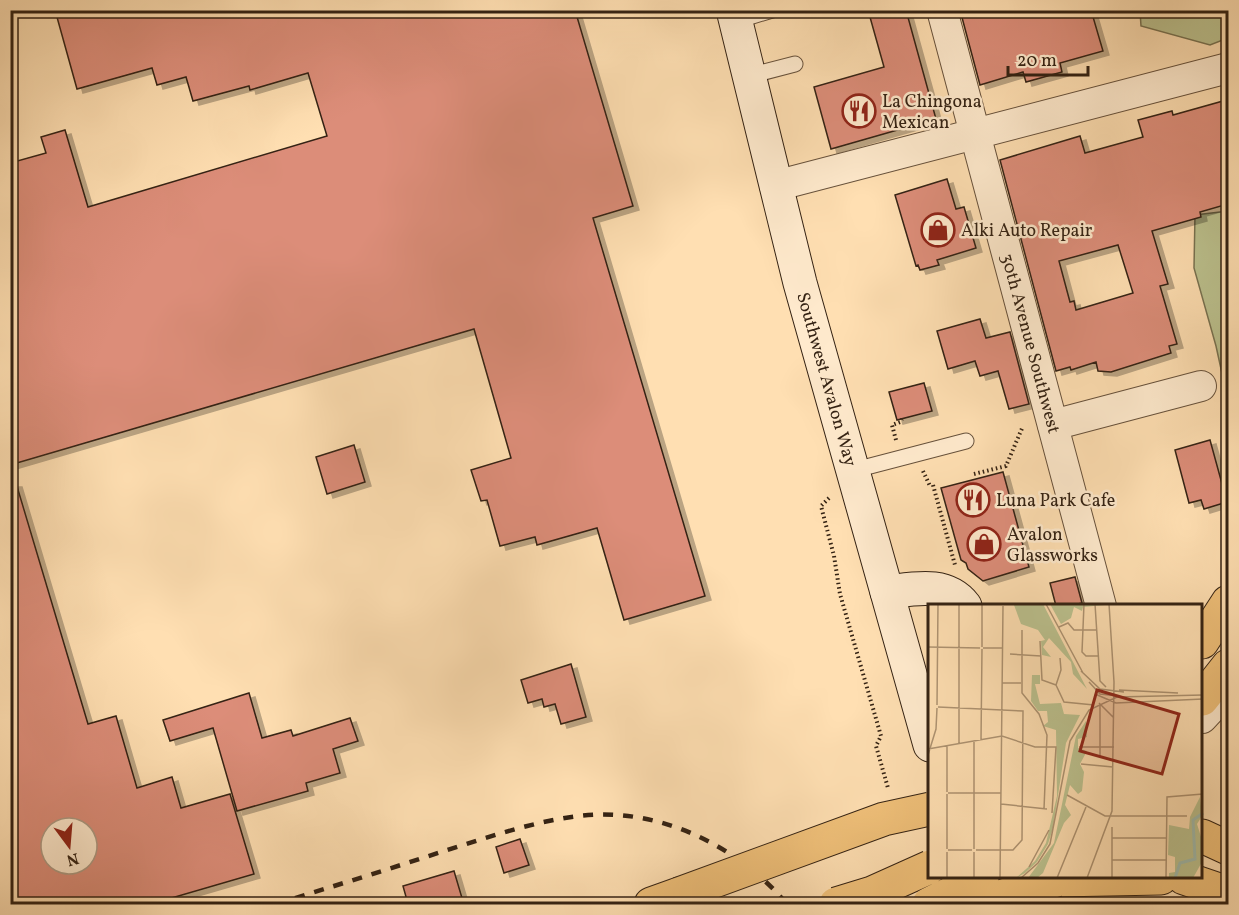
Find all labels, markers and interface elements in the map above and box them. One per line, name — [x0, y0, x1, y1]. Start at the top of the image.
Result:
scale bar — [1008, 39, 1088, 77]
text: 20 m — [1017, 49, 1057, 74]
place label: La Chingona Mexican — [882, 90, 982, 136]
restaurant icon: La Chingona Mexican — [841, 93, 877, 129]
shop icon: Alki Auto Repair — [920, 212, 956, 248]
place label: Alki Auto Repair — [961, 219, 1093, 244]
street label: 30th Avenue Southwest — [994, 251, 1065, 436]
street label: Southwest Avalon Way — [789, 290, 862, 470]
restaurant icon: Luna Park Cafe — [955, 482, 991, 518]
place label: Luna Park Cafe — [996, 489, 1115, 514]
place label: Avalon Glassworks — [1007, 523, 1098, 569]
shop icon: Avalon Glassworks — [966, 526, 1002, 562]
inset map — [928, 604, 1203, 879]
north arrow — [39, 816, 99, 876]
text: N — [64, 846, 81, 871]

